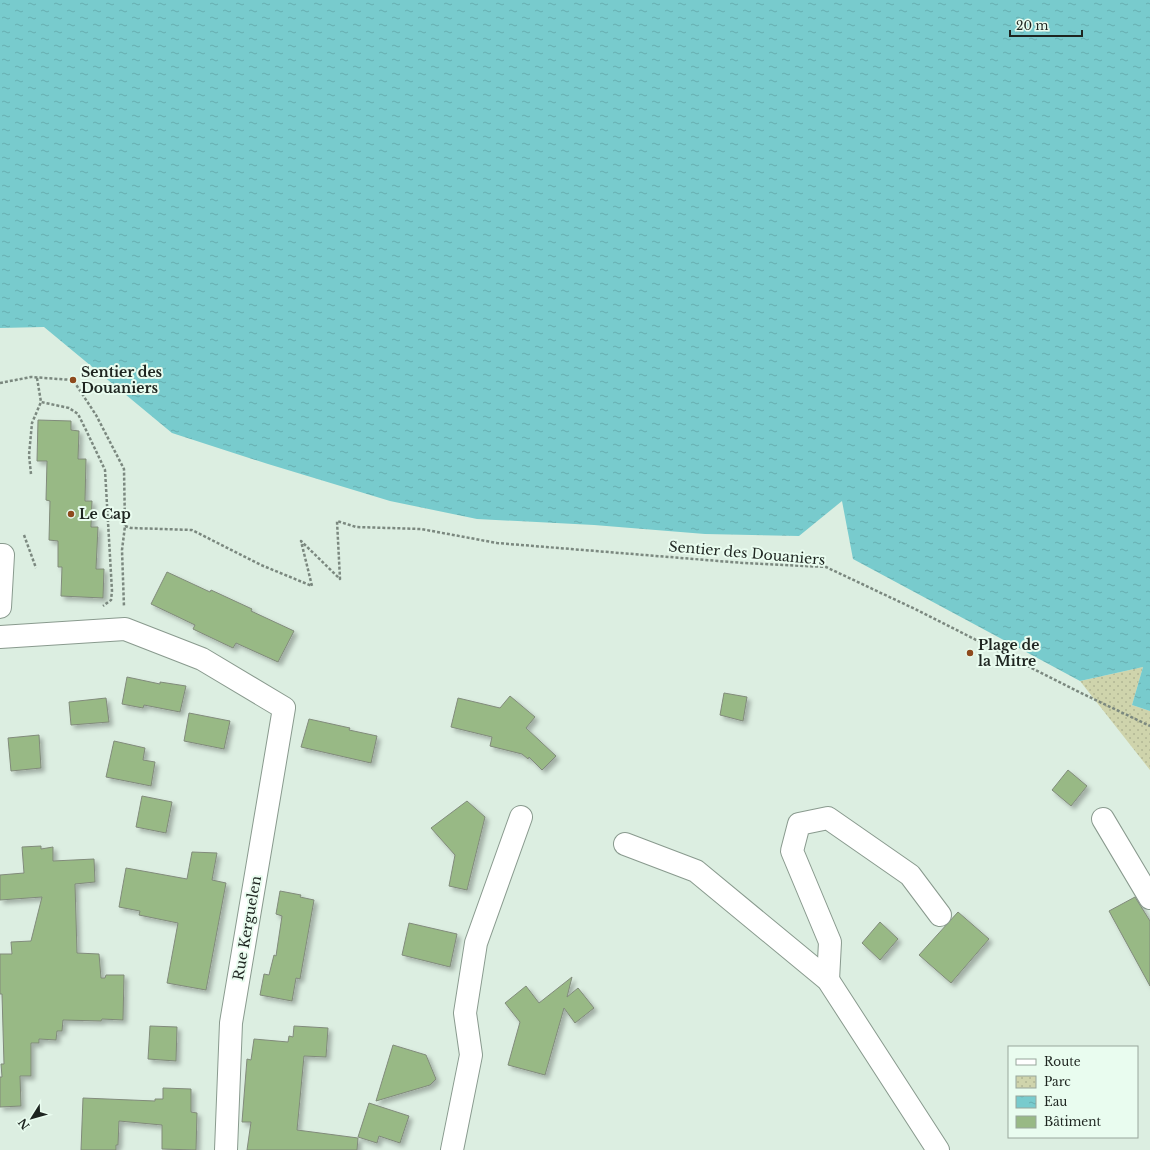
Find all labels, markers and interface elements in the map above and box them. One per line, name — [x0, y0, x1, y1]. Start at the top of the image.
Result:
scale bar — [1010, 12, 1082, 38]
text: 20 m — [1016, 18, 1048, 33]
place label: Sentier des Douaniers — [81, 363, 163, 397]
marker: Sentier des Douaniers — [68, 375, 78, 385]
place label: Le Cap — [79, 505, 131, 523]
marker: Le Cap — [66, 509, 76, 519]
street label: Sentier des Douaniers — [668, 537, 826, 569]
place label: Plage de la Mitre — [978, 636, 1039, 670]
marker: Plage de la Mitre — [965, 648, 975, 658]
street label: Rue Kerguelen — [229, 874, 265, 982]
legend — [1008, 1046, 1138, 1138]
text: Route — [1044, 1054, 1081, 1069]
text: Parc — [1044, 1074, 1071, 1089]
text: Eau — [1044, 1094, 1067, 1109]
north arrow — [12, 1098, 52, 1138]
text: Bâtiment — [1044, 1114, 1102, 1129]
text: N — [15, 1115, 33, 1132]

